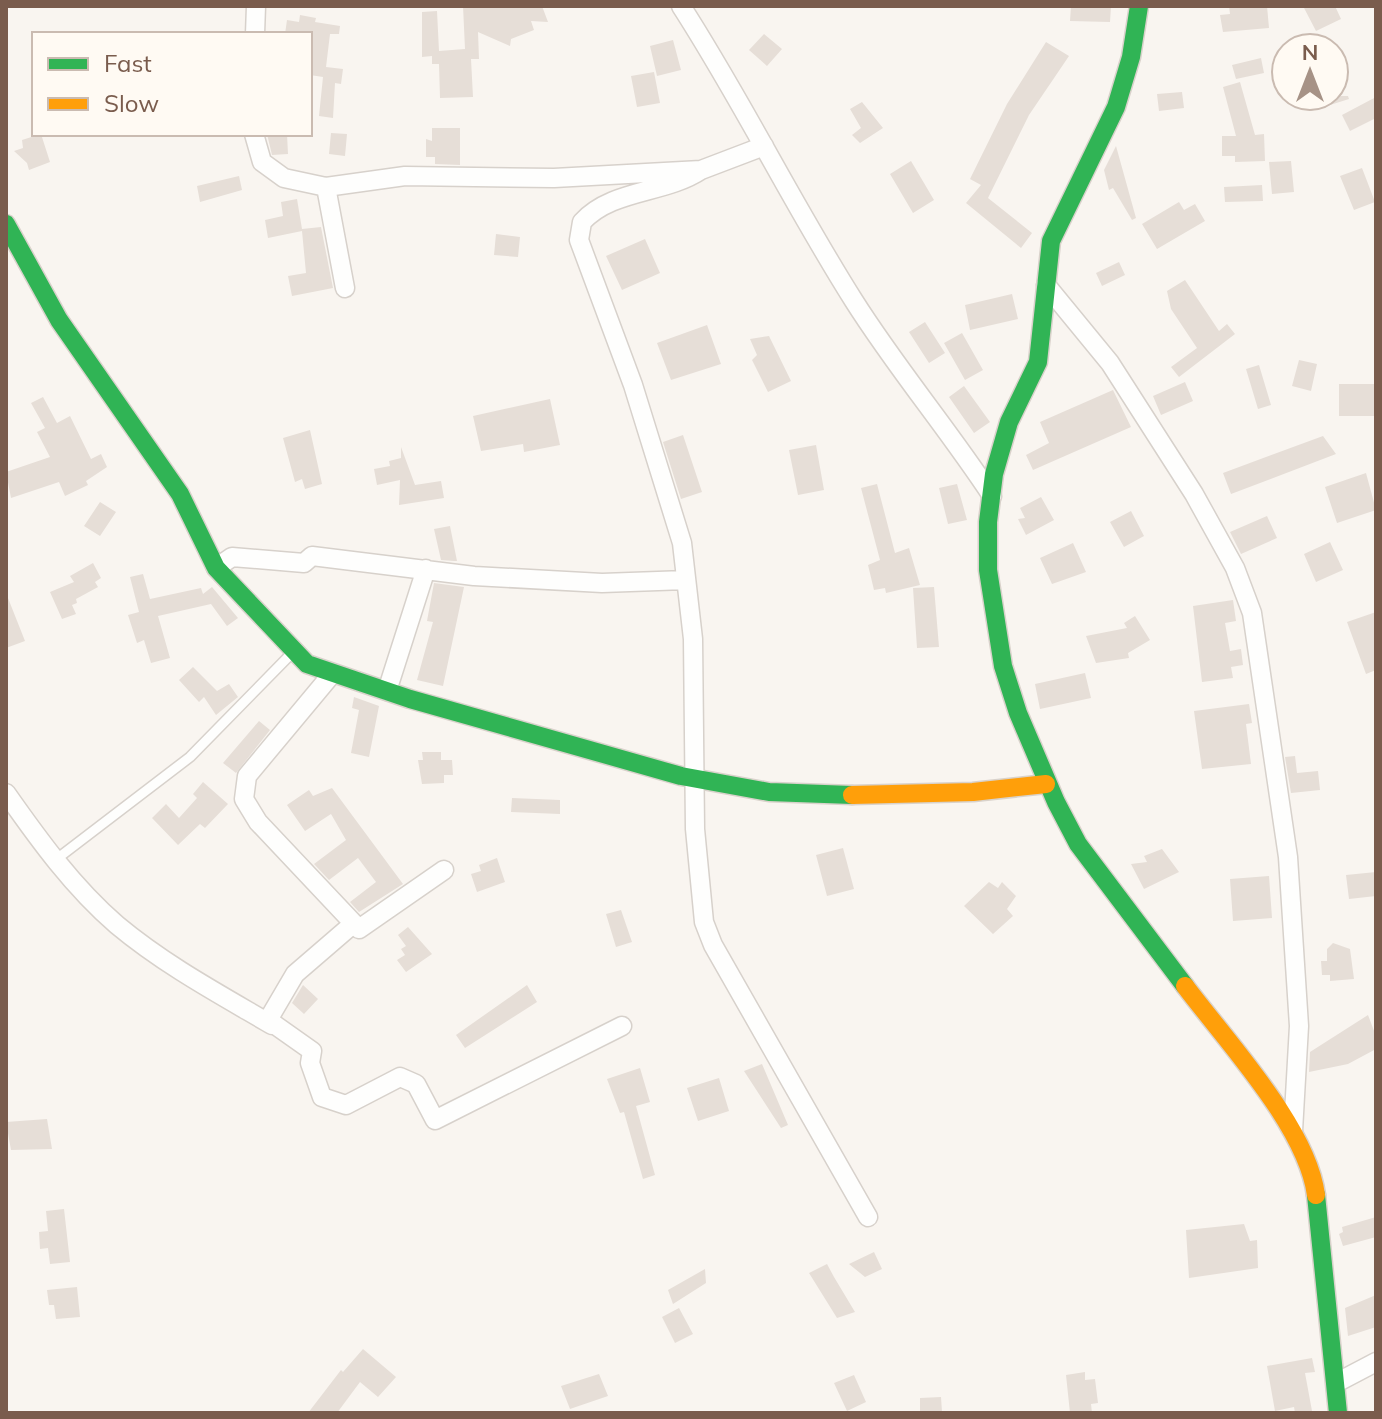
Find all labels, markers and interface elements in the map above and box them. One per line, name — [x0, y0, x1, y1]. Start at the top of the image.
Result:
legend — [32, 32, 312, 136]
north arrow — [1270, 32, 1350, 112]
text: N — [1302, 38, 1318, 66]
text: Fast — [104, 48, 152, 78]
text: Slow — [104, 88, 159, 118]

